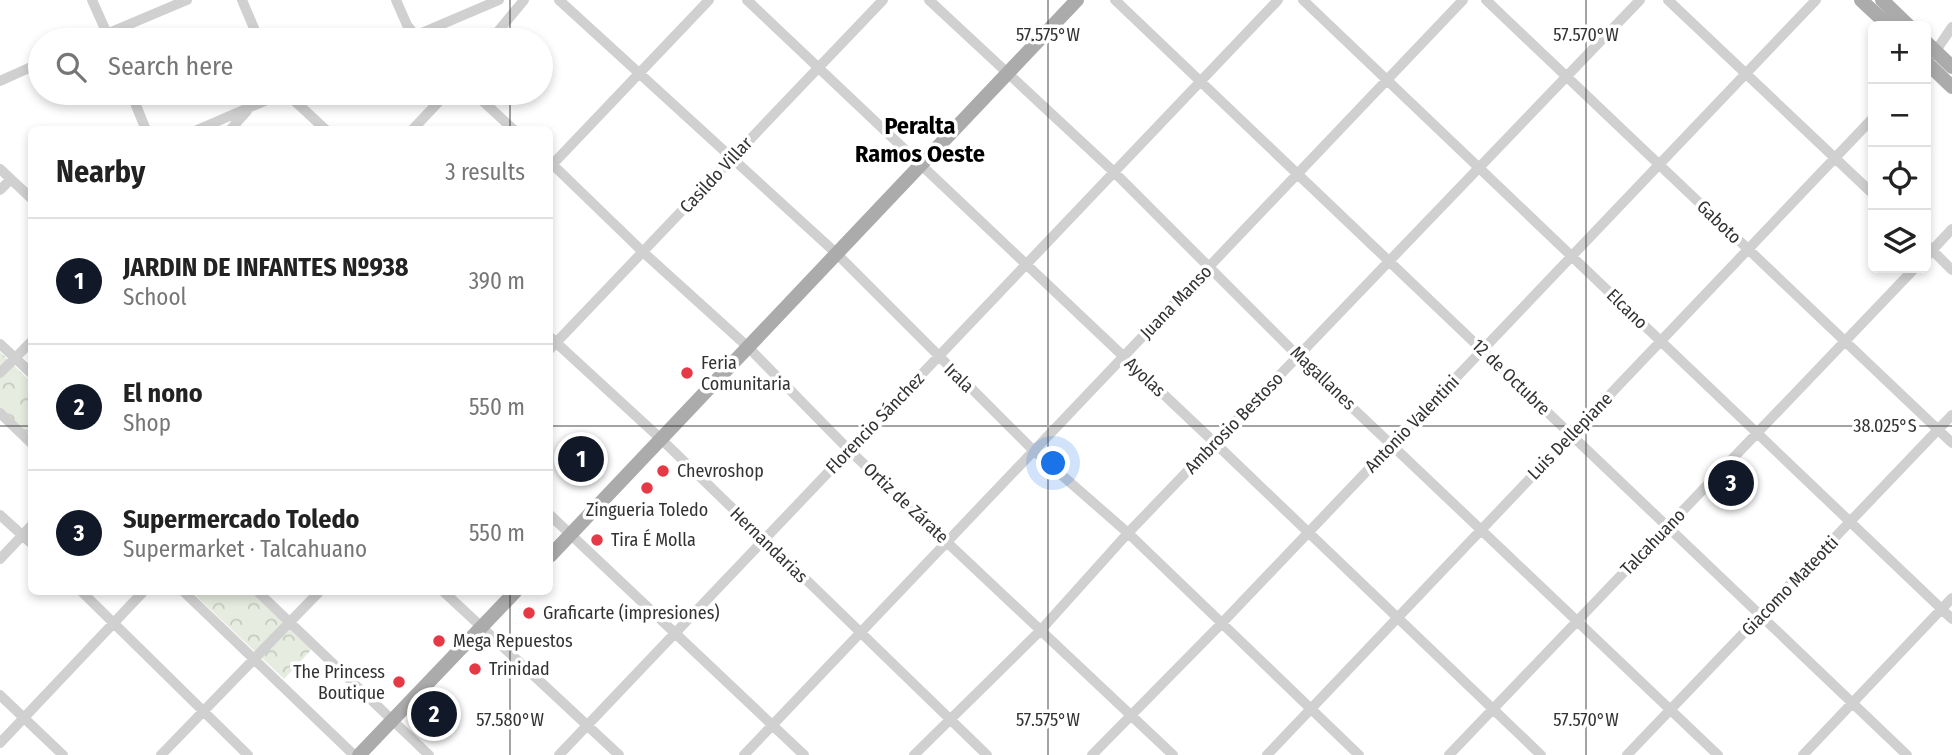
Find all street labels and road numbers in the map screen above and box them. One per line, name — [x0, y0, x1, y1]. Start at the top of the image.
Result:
street label: Casildo Villar — [675, 132, 757, 218]
street label: Gaboto — [1692, 196, 1746, 248]
street label: Juana Manso — [1135, 261, 1217, 343]
street label: Elcano — [1602, 284, 1652, 334]
street label: 12 de Octubre — [1467, 334, 1555, 420]
street label: Magallanes — [1286, 341, 1361, 415]
street label: Ayolas — [1120, 353, 1170, 402]
street label: Irala — [940, 359, 978, 397]
street label: Florencio Sánchez — [821, 368, 929, 478]
street label: Ambrosio Bestoso — [1180, 368, 1288, 478]
street label: Antonio Valentini — [1360, 371, 1464, 477]
street label: Luis Dellepiane — [1523, 388, 1617, 484]
street label: Ortiz de Zárate — [859, 458, 953, 548]
street label: Hernandarias — [726, 503, 813, 588]
street label: Talcahuano — [1616, 504, 1690, 580]
street label: Giacomo Mateotti — [1737, 532, 1843, 640]

